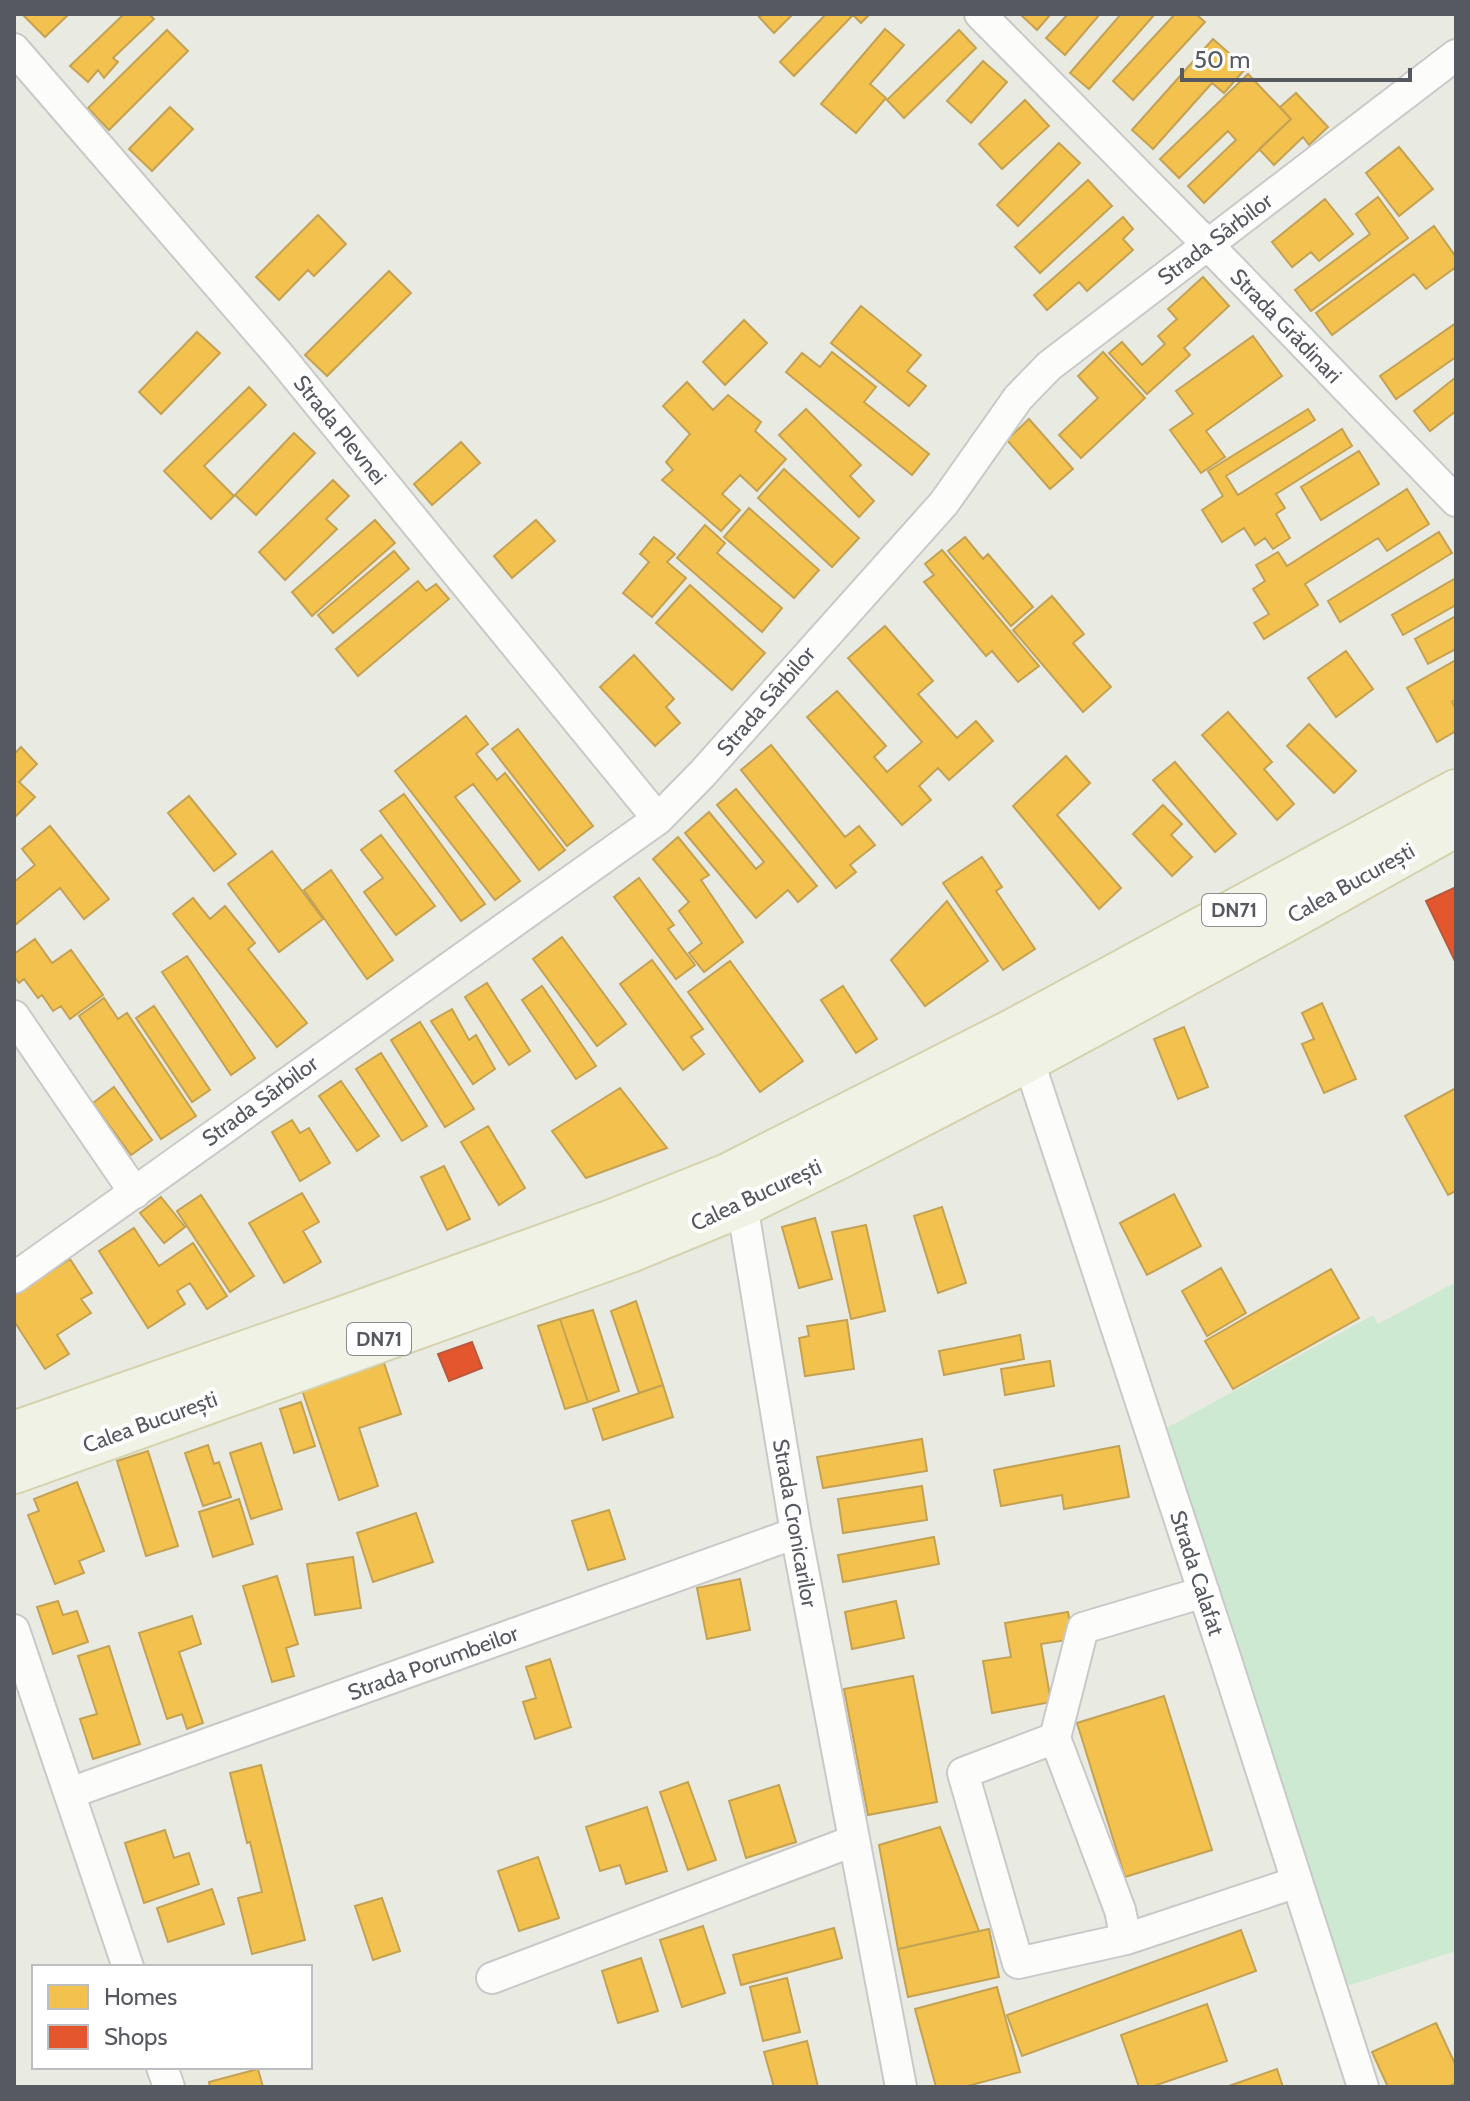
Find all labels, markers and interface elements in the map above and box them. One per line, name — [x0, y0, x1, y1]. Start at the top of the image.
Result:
scale bar — [1182, 32, 1410, 82]
text: 50 m — [1194, 45, 1250, 74]
street label: Strada Sârbilor — [1152, 187, 1278, 291]
street label: Strada Grădinari — [1225, 263, 1347, 389]
street label: Strada Plevnei — [288, 370, 392, 490]
street label: Strada Sârbilor — [711, 641, 821, 761]
street label: Calea București — [1283, 837, 1420, 930]
road number: DN71 — [1202, 894, 1266, 926]
street label: Strada Sârbilor — [197, 1050, 323, 1152]
street label: Calea București — [686, 1153, 826, 1238]
road number: DN71 — [347, 1323, 411, 1355]
street label: Calea București — [79, 1385, 221, 1460]
street label: Strada Cronicarilor — [767, 1437, 823, 1609]
street label: Strada Calafat — [1164, 1507, 1230, 1639]
street label: Strada Porumbeilor — [344, 1620, 522, 1706]
legend — [32, 1965, 312, 2069]
text: Homes — [104, 1982, 177, 2011]
text: Shops — [104, 2022, 167, 2051]

